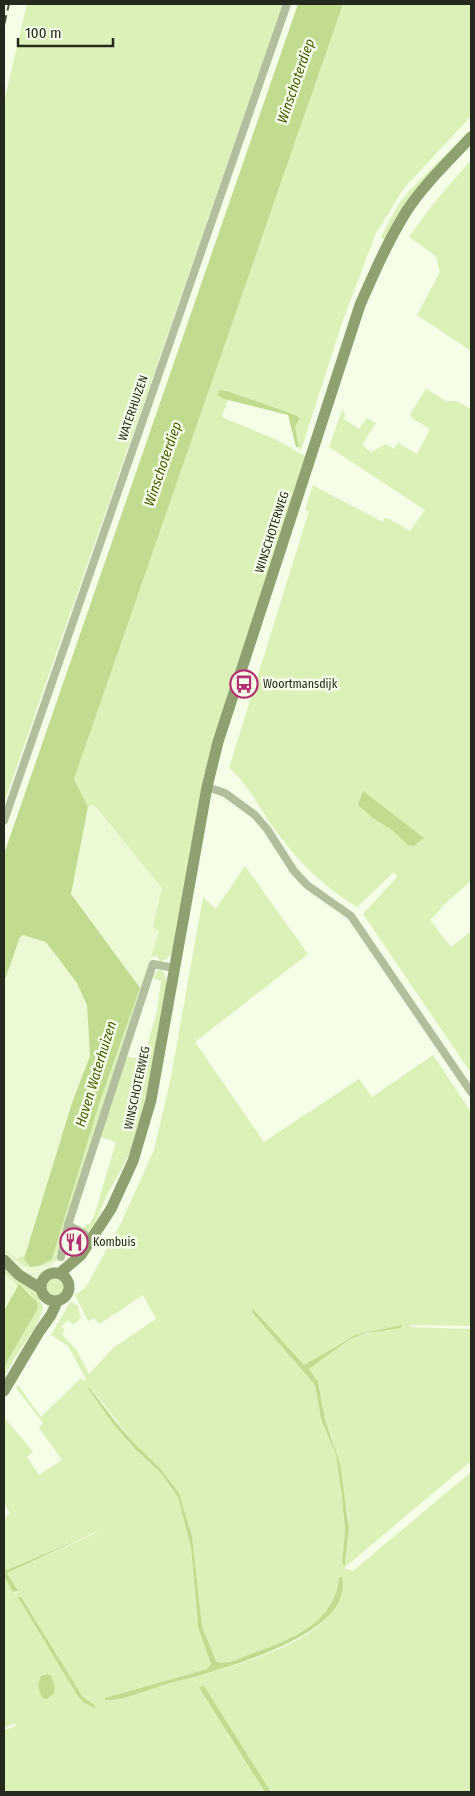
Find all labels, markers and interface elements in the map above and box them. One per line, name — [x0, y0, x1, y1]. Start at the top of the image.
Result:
scale bar — [18, 15, 112, 47]
text: 100 m — [25, 24, 62, 42]
water label: Winschoterdiep — [274, 37, 318, 125]
street label: WATERHUIZEN — [115, 373, 151, 443]
water label: Winschoterdiep — [141, 420, 185, 508]
street label: WINSCHOTERWEG — [252, 489, 292, 575]
bus stop icon: Woortmansdijk — [229, 669, 259, 699]
place label: Woortmansdijk — [263, 677, 338, 691]
water label: Haven Waterhuizen — [72, 1019, 120, 1129]
street label: WINSCHOTERWEG — [121, 1045, 153, 1131]
restaurant icon: Kombuis — [59, 1227, 89, 1257]
place label: Kombuis — [93, 1235, 136, 1249]

